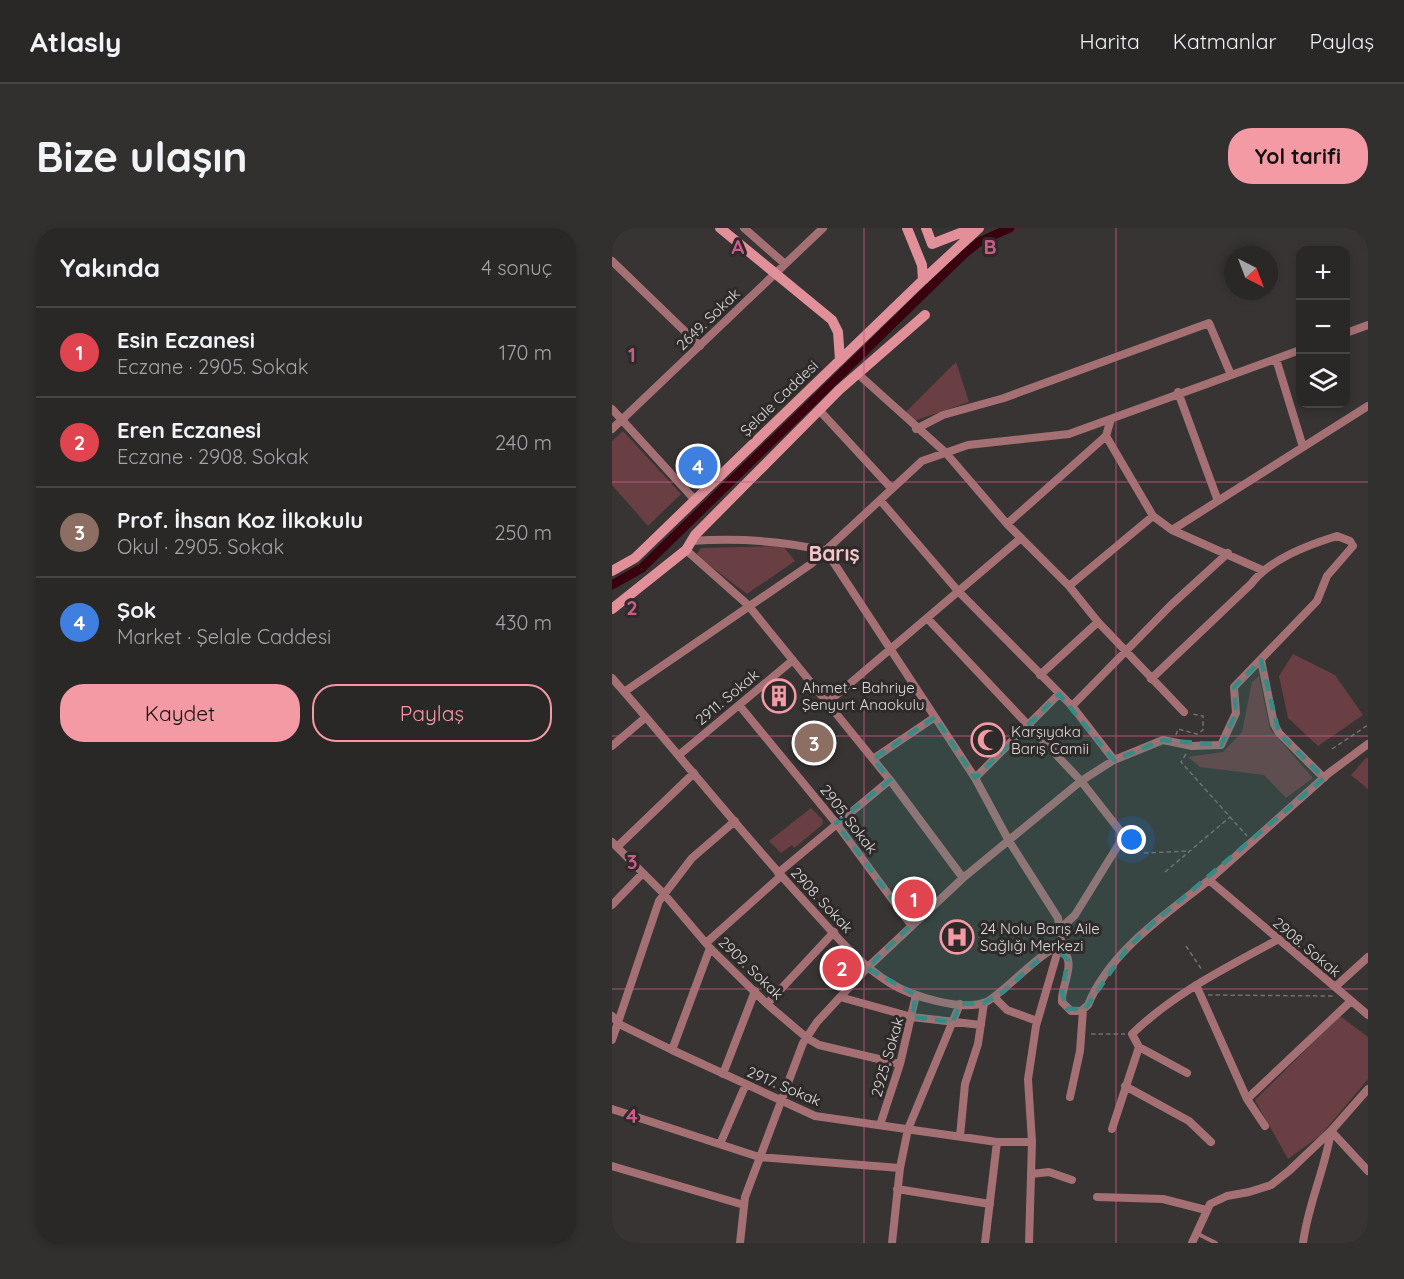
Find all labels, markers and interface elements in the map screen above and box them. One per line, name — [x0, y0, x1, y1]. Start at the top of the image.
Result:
text: Atlasly — [30, 24, 121, 59]
text: Harita — [1080, 28, 1140, 54]
text: Katmanlar — [1173, 28, 1277, 54]
text: Paylaş — [1310, 28, 1374, 54]
button: Yol tarifi — [1228, 128, 1368, 184]
text: Bize ulaşın — [36, 130, 247, 183]
text: A — [732, 234, 745, 259]
text: B — [983, 234, 997, 259]
north arrow — [1224, 246, 1278, 300]
map controls — [1296, 246, 1350, 408]
button: + — [1296, 246, 1350, 300]
text: Yakında — [60, 251, 160, 284]
text: 4 sonuç — [481, 255, 552, 280]
street label: 2649. Sokak — [672, 284, 744, 354]
button: − — [1296, 300, 1350, 354]
text: Esin Eczanesi — [117, 326, 255, 354]
text: 1 — [76, 340, 83, 365]
text: 170 m — [499, 340, 552, 365]
text: 1 — [628, 342, 636, 367]
text: Eczane · 2905. Sokak — [117, 354, 308, 379]
button: layers — [1296, 354, 1350, 408]
street label: Şelale Caddesi — [736, 356, 822, 440]
text: Eren Eczanesi — [117, 416, 261, 444]
text: 2 — [74, 430, 85, 455]
text: 240 m — [495, 430, 552, 455]
text: Eczane · 2908. Sokak — [117, 444, 309, 469]
pin: 4 — [678, 444, 718, 488]
text: Prof. İhsan Koz İlkokulu — [117, 506, 363, 534]
text: 3 — [74, 520, 85, 545]
text: 250 m — [494, 520, 552, 545]
text: Okul · 2905. Sokak — [117, 534, 284, 559]
district label: Barış — [808, 540, 860, 566]
text: 2 — [626, 595, 638, 620]
text: Şok — [117, 596, 156, 624]
text: 4 — [74, 610, 85, 635]
text: 430 m — [495, 610, 552, 635]
text: Market · Şelale Caddesi — [117, 624, 331, 649]
street label: 2911. Sokak — [691, 665, 763, 729]
building icon: Ahmet - Bahriye Şenyurt Anaokulu — [761, 678, 797, 714]
place label: Ahmet - Bahriye Şenyurt Anaokulu — [802, 678, 924, 714]
button: Kaydet — [60, 684, 300, 742]
button: Paylaş — [312, 684, 552, 742]
pin: 3 — [794, 720, 834, 766]
mosque icon: Karşıyaka Barış Camii — [970, 722, 1006, 758]
place label: Karşıyaka Barış Camii — [1011, 722, 1089, 758]
street label: 2905. Sokak — [816, 781, 882, 857]
your location — [1117, 825, 1146, 854]
text: 3 — [627, 849, 637, 874]
street label: 2908. Sokak — [787, 863, 857, 937]
pin: 1 — [894, 876, 934, 922]
street label: 2908. Sokak — [1269, 913, 1345, 981]
hospital icon: 24 Nolu Barış Aile Sağlığı Merkezi — [939, 919, 975, 955]
place label: 24 Nolu Barış Aile Sağlığı Merkezi — [980, 919, 1100, 955]
street label: 2909. Sokak — [715, 932, 787, 1004]
pin: 2 — [822, 946, 862, 990]
street label: 2925. Sokak — [867, 1015, 907, 1099]
street label: 2917. Sokak — [744, 1062, 824, 1110]
text: 4 — [626, 1103, 638, 1128]

